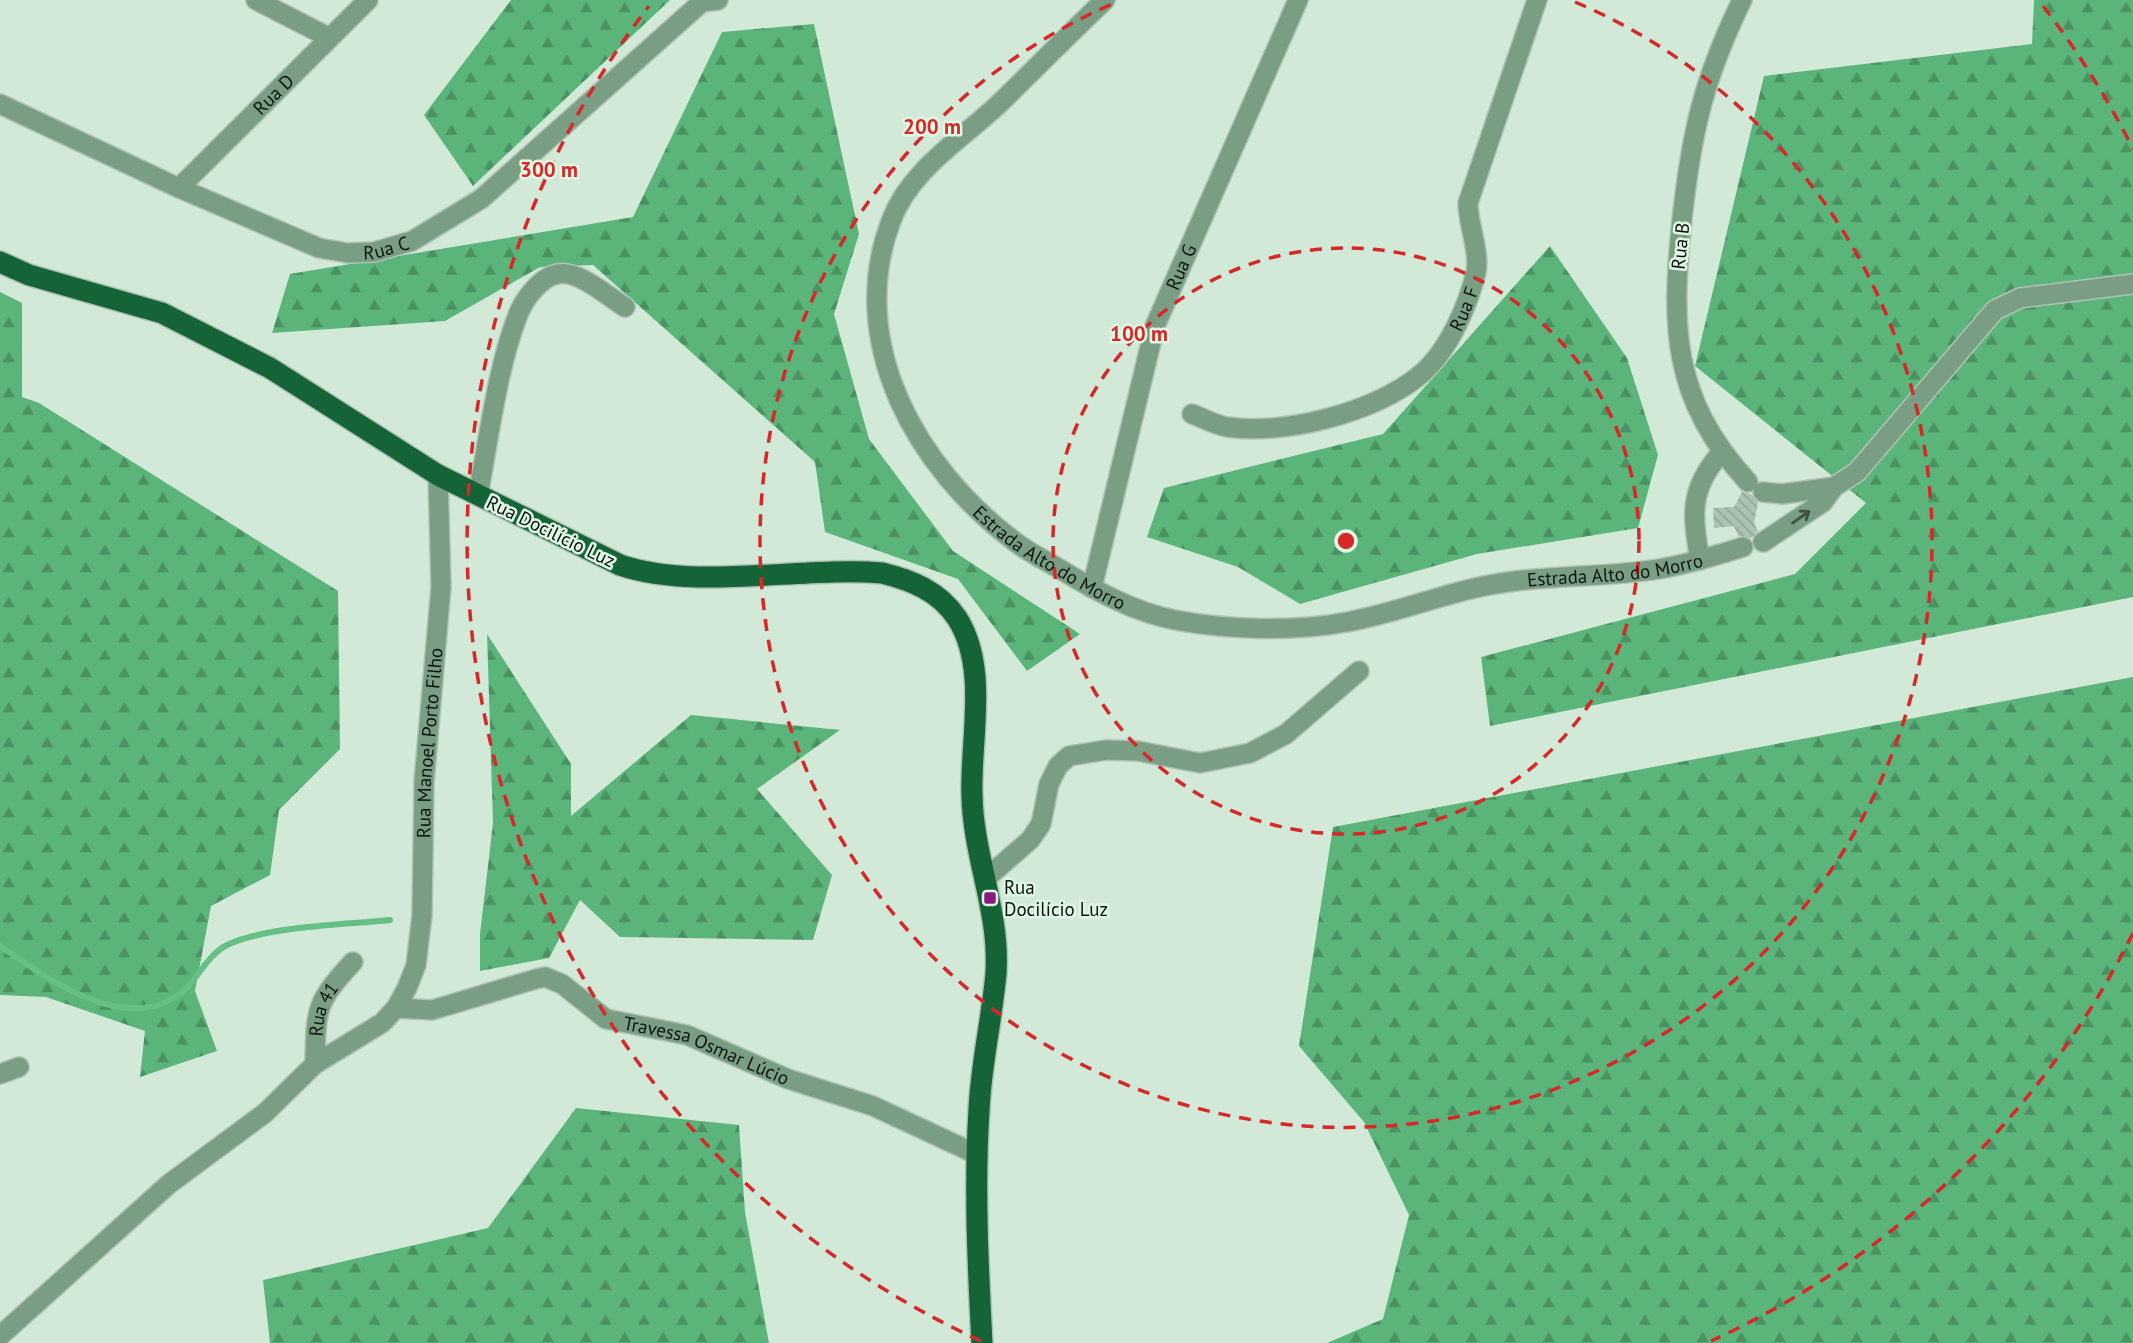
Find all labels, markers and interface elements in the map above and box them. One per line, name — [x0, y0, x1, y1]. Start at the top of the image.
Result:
street label: Rua D — [248, 69, 299, 120]
text: 200 m — [903, 113, 961, 140]
text: 300 m — [520, 156, 578, 183]
street label: Rua B — [1666, 221, 1694, 271]
street label: Rua C — [363, 230, 412, 264]
street label: Rua G — [1160, 240, 1201, 293]
street label: Rua F — [1444, 283, 1483, 335]
text: 100 m — [1110, 320, 1168, 347]
street label: Rua Docilício Luz — [483, 490, 619, 572]
street label: Estrada Alto do Morro — [968, 500, 1129, 615]
one-way arrow — [1791, 510, 1810, 524]
centre of rings — [1334, 529, 1358, 553]
street label: Estrada Alto do Morro — [1526, 548, 1705, 592]
street label: Rua Manoel Porto Filho — [411, 647, 448, 838]
place label: Rua Docilício Luz — [1004, 875, 1108, 921]
marker: Rua Docilício Luz — [982, 890, 998, 906]
street label: Rua 41 — [304, 977, 343, 1037]
street label: Travessa Osmar Lúcio — [621, 1011, 793, 1090]

